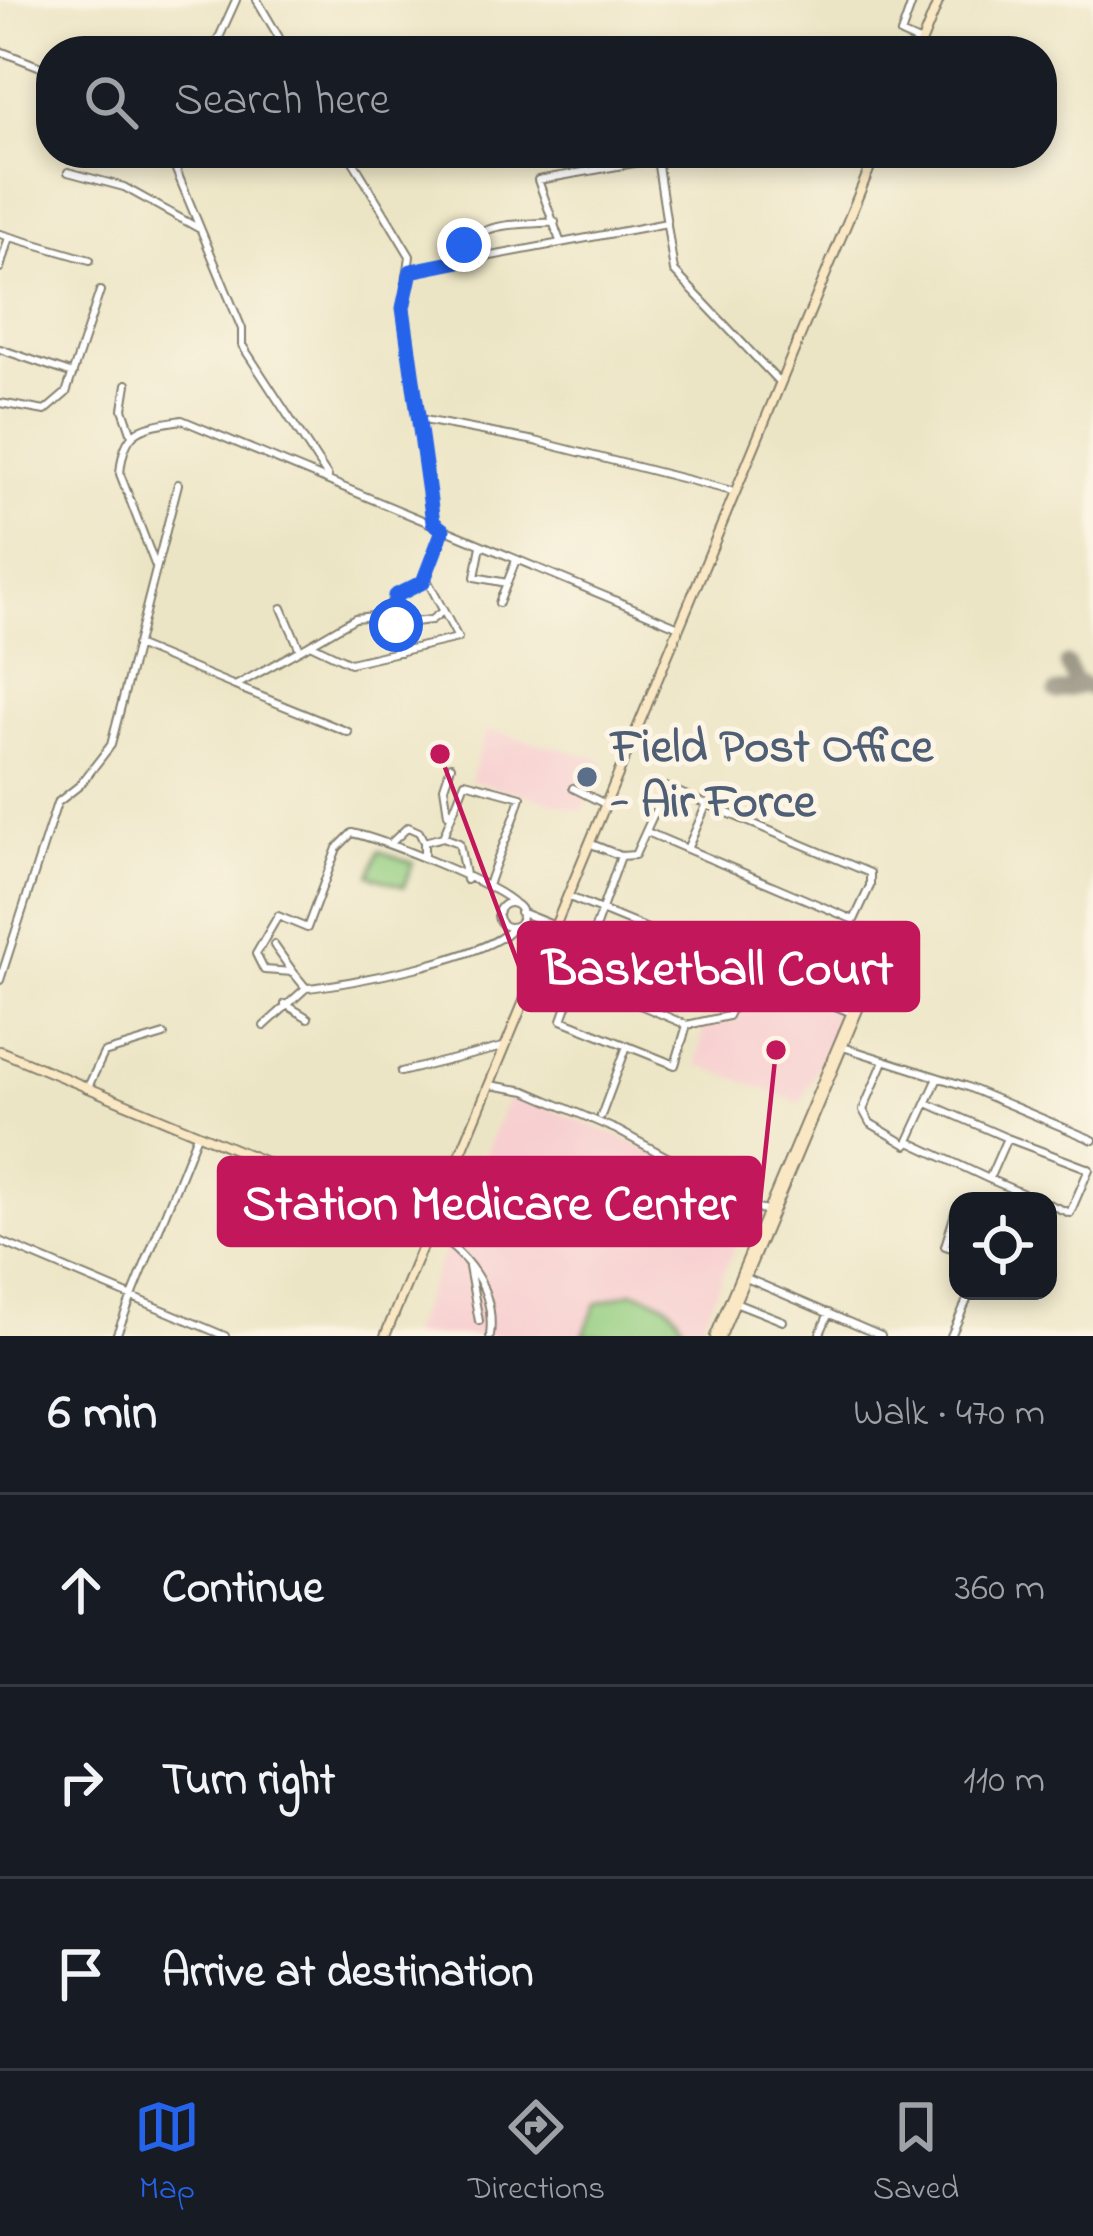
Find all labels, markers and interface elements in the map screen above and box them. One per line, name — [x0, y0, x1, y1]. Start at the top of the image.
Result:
search box — [36, 36, 1057, 168]
icon: search — [78, 69, 144, 135]
text: Search here — [174, 69, 390, 135]
route end — [437, 218, 491, 272]
route start — [369, 598, 423, 652]
place label: Field Post Office - Air Force — [609, 714, 934, 839]
marker: Field Post Office - Air Force — [574, 764, 600, 790]
callout: Basketball Court — [519, 923, 918, 1010]
text: Basketball Court — [541, 934, 894, 1009]
callout: Station Medicare Center — [219, 1158, 760, 1245]
text: Station Medicare Center — [242, 1169, 737, 1244]
map controls — [949, 1192, 1057, 1300]
button: locate — [949, 1192, 1057, 1300]
text: 6 min — [48, 1377, 157, 1452]
text: Walk · 470 m — [853, 1386, 1045, 1443]
icon: ahead — [48, 1557, 114, 1623]
text: Continue — [162, 1557, 323, 1623]
text: 360 m — [955, 1561, 1045, 1618]
icon: right — [48, 1749, 114, 1815]
text: Turn right — [162, 1749, 335, 1815]
text: 110 m — [963, 1753, 1045, 1810]
icon: arrive — [48, 1941, 114, 2007]
text: Arrive at destination — [162, 1941, 533, 2007]
tab: Map — [134, 2094, 200, 2214]
tab: Directions — [468, 2094, 605, 2214]
tab: Saved — [873, 2094, 959, 2214]

